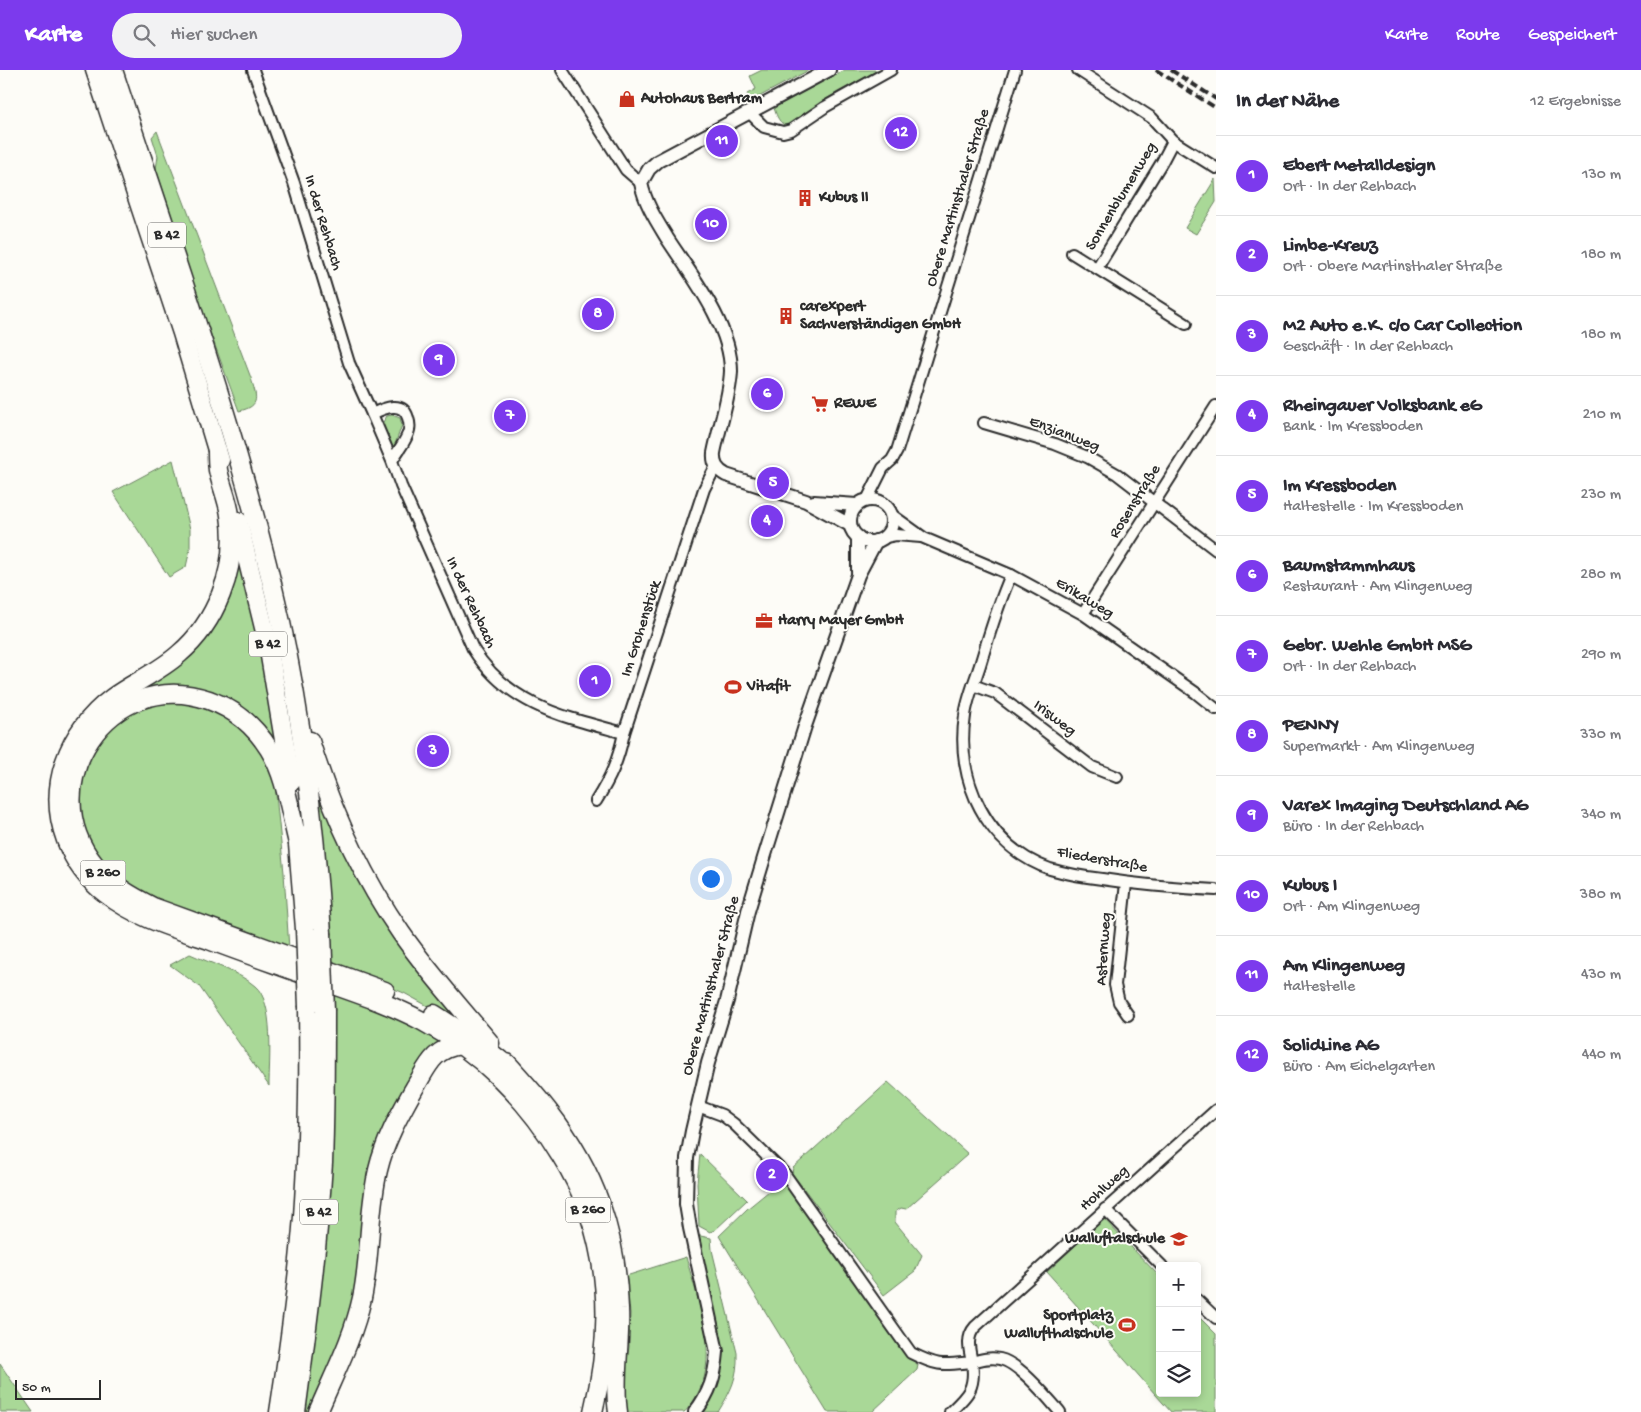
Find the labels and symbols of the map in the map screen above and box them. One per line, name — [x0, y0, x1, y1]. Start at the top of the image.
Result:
shop icon: Autohaus Bertram — [617, 89, 637, 109]
place label: Autohaus Bertram — [640, 90, 763, 109]
street label: Obere Martinsthaler Straße — [923, 106, 995, 289]
pin: 12 — [885, 114, 917, 152]
pin: 11 — [706, 122, 738, 160]
street label: Sonnenblumenweg — [1082, 139, 1162, 255]
street label: In der Rehbach — [298, 173, 346, 273]
building icon: Kubus II — [795, 188, 815, 208]
place label: Kubus II — [818, 189, 869, 208]
pin: 10 — [695, 205, 727, 243]
road number: B 42 — [148, 222, 186, 248]
pin: 8 — [582, 295, 614, 333]
place label: carexpert Sachverständigen GmbH — [800, 298, 962, 335]
building icon: carexpert Sachverständigen GmbH — [776, 306, 796, 326]
pin: 9 — [423, 341, 455, 379]
pin: 6 — [751, 375, 783, 413]
supermarket icon: REWE — [810, 394, 830, 414]
place label: REWE — [833, 395, 877, 414]
pin: 7 — [494, 397, 526, 435]
street label: Enzianweg — [1026, 413, 1102, 457]
street label: Rosenstraße — [1106, 461, 1167, 542]
pin: 5 — [757, 464, 789, 502]
pin: 4 — [751, 502, 783, 540]
street label: In der Rehbach — [440, 554, 500, 652]
street label: Erikaweg — [1051, 574, 1117, 624]
street label: Im Grohenstück — [618, 577, 667, 679]
office icon: Harry Mayer GmbH — [754, 611, 774, 631]
place label: Harry Mayer GmbH — [778, 612, 904, 631]
road number: B 42 — [249, 632, 287, 656]
pin: 1 — [579, 662, 611, 700]
sports icon: Vitafit — [723, 677, 743, 697]
place label: Vitafit — [746, 677, 791, 697]
street label: Irisweg — [1029, 697, 1079, 741]
pin: 3 — [417, 732, 449, 770]
street label: Fliederstraße — [1054, 844, 1150, 878]
road number: B 260 — [80, 860, 126, 886]
your location — [698, 866, 724, 892]
street label: Obere Martinsthaler Straße — [679, 894, 745, 1078]
street label: Asternweg — [1093, 912, 1117, 986]
pin: 2 — [756, 1156, 788, 1194]
street label: Hohlweg — [1077, 1162, 1133, 1216]
road number: B 260 — [566, 1198, 610, 1222]
road number: B 42 — [300, 1200, 338, 1224]
place label: Walluftalschule — [1064, 1229, 1166, 1249]
school or university icon: Walluftalschule — [1169, 1229, 1189, 1249]
place label: Sportplatz Wallufthalschule — [1003, 1307, 1114, 1344]
sports icon: Sportplatz Wallufthalschule — [1117, 1315, 1137, 1335]
scale bar — [15, 1377, 101, 1400]

